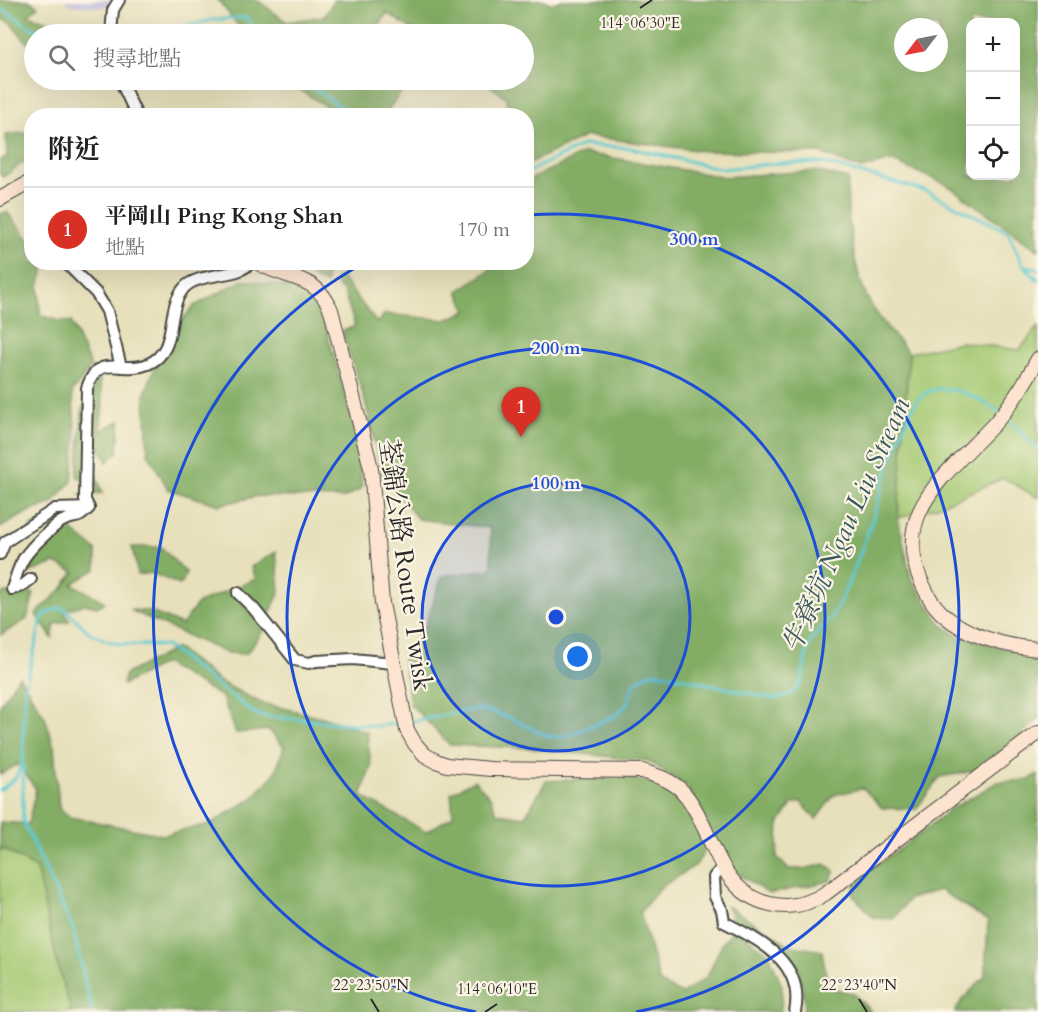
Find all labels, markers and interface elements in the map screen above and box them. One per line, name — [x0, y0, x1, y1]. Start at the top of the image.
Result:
text: 114°06'30"E — [600, 13, 680, 33]
north arrow — [894, 18, 948, 72]
map controls — [966, 18, 1020, 180]
button: + — [966, 18, 1020, 72]
search box — [24, 24, 534, 90]
icon: search — [45, 41, 78, 74]
text: 搜尋地點 — [93, 44, 181, 74]
button: − — [966, 72, 1020, 126]
button: locate — [966, 126, 1020, 180]
text: 附近 — [48, 132, 100, 167]
text: 平岡山 Ping Kong Shan — [105, 201, 343, 231]
text: 1 — [62, 216, 73, 243]
text: 170 m — [457, 216, 510, 243]
text: 300 m — [669, 227, 719, 252]
text: 地點 — [105, 234, 145, 261]
text: 200 m — [531, 336, 581, 361]
pin: 1 — [502, 388, 540, 437]
water label: 牛寮坑 Ngau Liu Stream — [774, 391, 920, 658]
street label: 荃錦公路 Route Twisk — [370, 437, 441, 693]
text: 100 m — [531, 471, 581, 496]
centre of rings — [546, 607, 566, 627]
your location — [563, 642, 592, 671]
text: 22°23'50"N — [333, 975, 409, 995]
text: 22°23'40"N — [821, 975, 897, 995]
text: 114°06'10"E — [457, 979, 537, 999]

